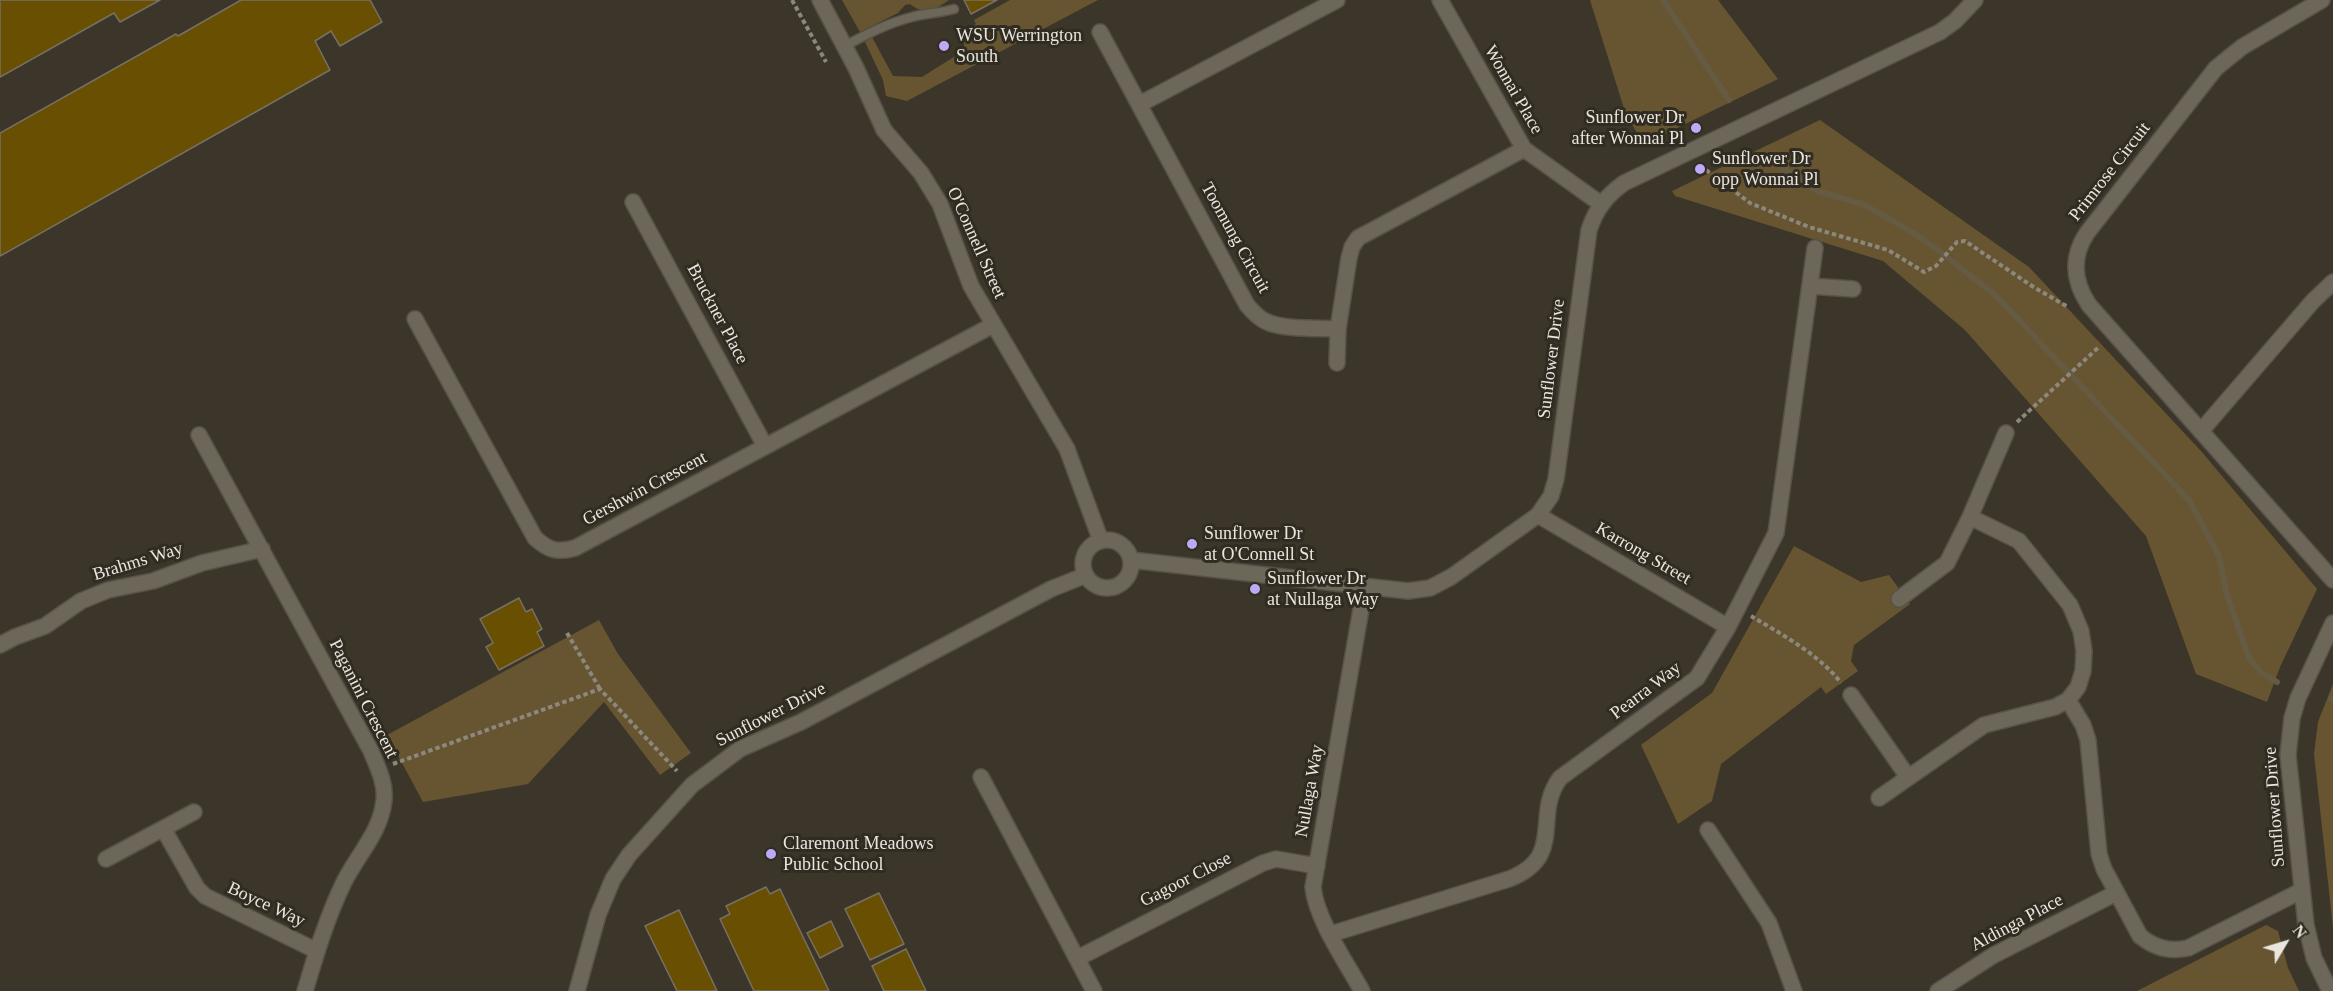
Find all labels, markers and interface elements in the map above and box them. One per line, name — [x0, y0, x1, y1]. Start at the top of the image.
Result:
place label: WSU Werrington South — [956, 25, 1082, 68]
marker: WSU Werrington South — [937, 39, 951, 53]
street label: Wonnai Place — [1479, 42, 1547, 138]
place label: Sunflower Dr after Wonnai Pl — [1571, 107, 1684, 150]
street label: Primrose Circuit — [2065, 118, 2155, 226]
marker: Sunflower Dr after Wonnai Pl — [1689, 121, 1703, 135]
place label: Sunflower Dr opp Wonnai Pl — [1712, 148, 1819, 190]
marker: Sunflower Dr opp Wonnai Pl — [1693, 162, 1707, 176]
street label: Toomung Circuit — [1196, 179, 1274, 297]
street label: O'Connell Street — [942, 184, 1010, 302]
street label: Bruckner Place — [682, 260, 752, 368]
street label: Sunflower Drive — [1534, 298, 1570, 420]
street label: Gershwin Crescent — [579, 447, 711, 531]
street label: Karrong Street — [1592, 518, 1694, 590]
place label: Sunflower Dr at O'Connell St — [1204, 523, 1314, 566]
marker: Sunflower Dr at O'Connell St — [1185, 537, 1199, 551]
street label: Brahms Way — [90, 538, 186, 586]
place label: Sunflower Dr at Nullaga Way — [1267, 568, 1379, 610]
marker: Sunflower Dr at Nullaga Way — [1248, 582, 1262, 596]
street label: Paganini Crescent — [324, 636, 402, 762]
street label: Pearra Way — [1606, 657, 1686, 725]
street label: Sunflower Drive — [712, 678, 830, 752]
street label: Nullaga Way — [1291, 743, 1329, 839]
street label: Sunflower Drive — [2260, 746, 2290, 868]
place label: Claremont Meadows Public School — [783, 833, 933, 876]
marker: Claremont Meadows Public School — [764, 847, 778, 861]
street label: Gagoor Close — [1137, 848, 1235, 912]
street label: Boyce Way — [224, 878, 308, 932]
street label: Aldinga Place — [1967, 890, 2067, 956]
north arrow — [2255, 913, 2315, 973]
text: N — [2289, 922, 2310, 941]

